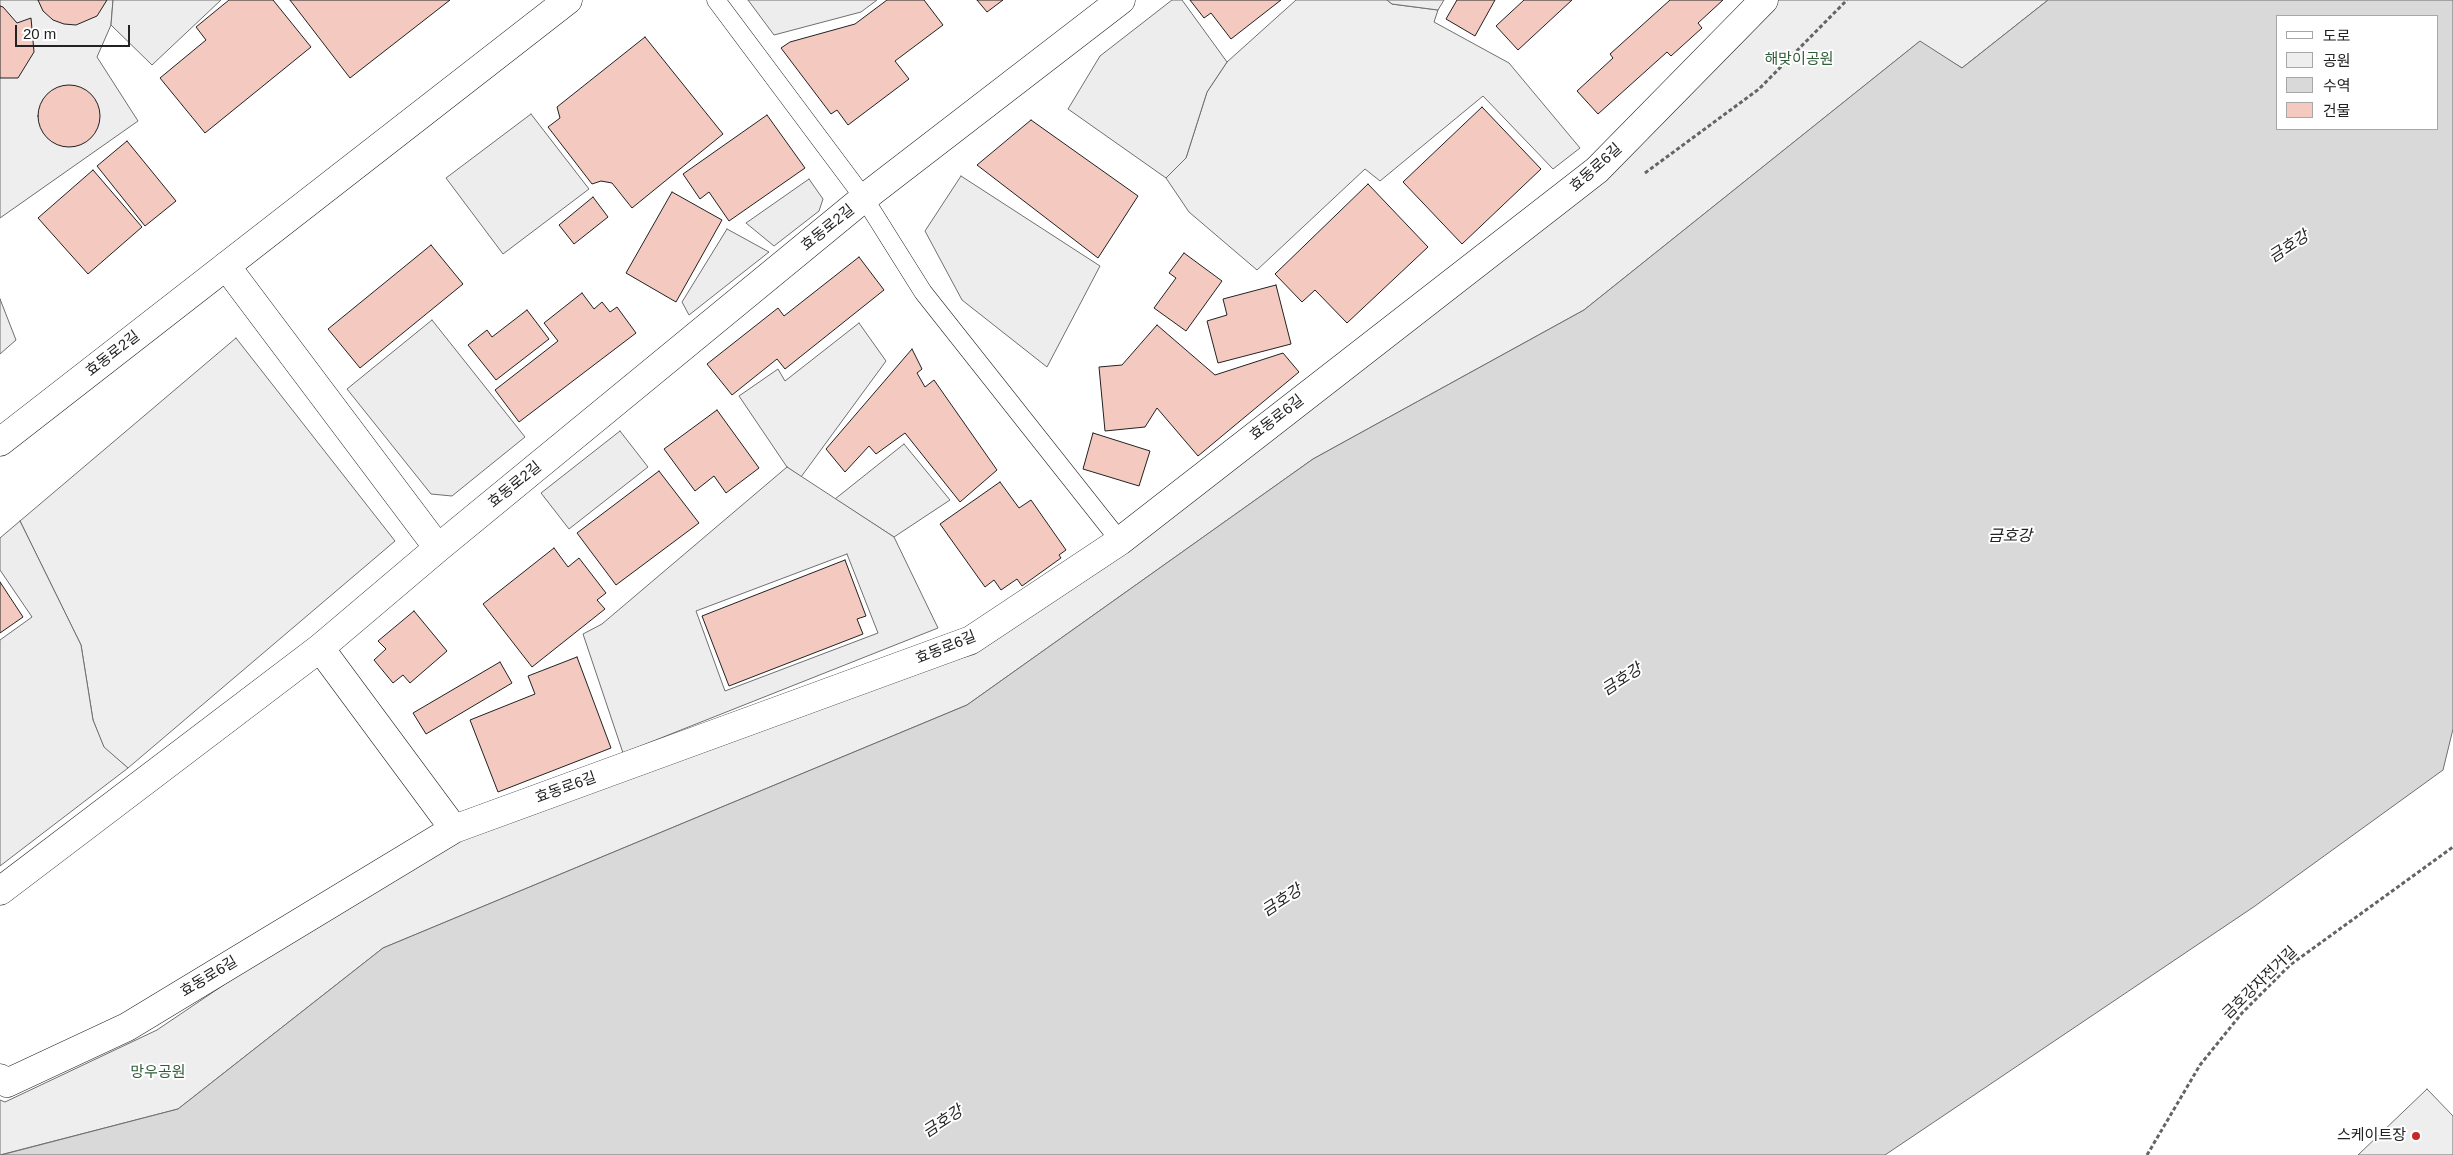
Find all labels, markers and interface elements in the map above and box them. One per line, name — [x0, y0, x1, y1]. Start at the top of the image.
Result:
scale bar — [18, 15, 132, 47]
legend — [2276, 15, 2438, 130]
text: 20 m — [23, 25, 56, 42]
text: 도로 — [2323, 27, 2351, 44]
park label: 해맞이공원 — [1765, 51, 1833, 69]
text: 공원 — [2323, 52, 2351, 69]
text: 수역 — [2323, 77, 2351, 94]
text: 건물 — [2323, 102, 2351, 119]
street label: 효동로6길 — [1566, 140, 1626, 196]
street label: 효동로2길 — [798, 201, 858, 255]
water label: 금호강 — [2265, 227, 2313, 267]
street label: 효동로2길 — [82, 327, 144, 381]
street label: 효동로6길 — [1246, 391, 1308, 445]
street label: 효동로2길 — [485, 458, 545, 512]
water label: 금호강 — [1988, 527, 2032, 547]
street label: 효동로6길 — [913, 628, 979, 668]
water label: 금호강 — [1598, 660, 1646, 700]
street label: 효동로6길 — [533, 769, 599, 807]
water label: 금호강 — [1258, 881, 1306, 921]
street label: 금호강자전거길 — [2219, 943, 2301, 1023]
street label: 효동로6길 — [177, 953, 241, 1001]
park label: 망우공원 — [130, 1064, 186, 1082]
water label: 금호강 — [919, 1102, 967, 1142]
place label: 스케이트장 — [2337, 1127, 2406, 1145]
marker: 스케이트장 — [2410, 1130, 2422, 1142]

